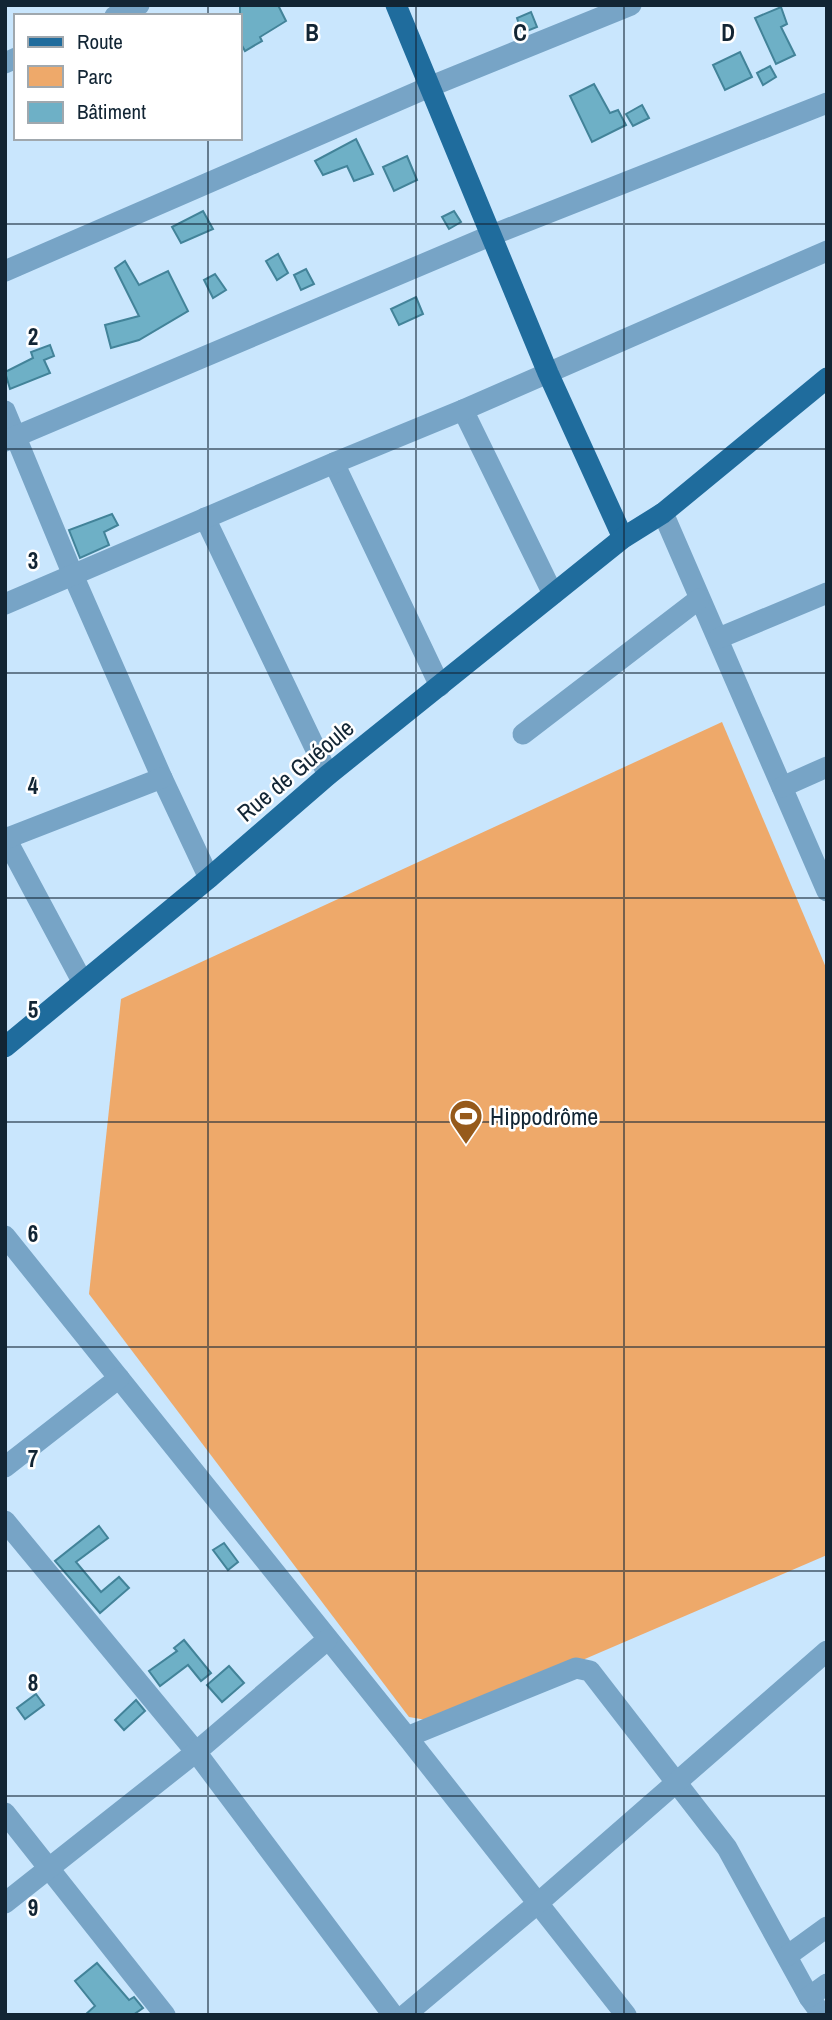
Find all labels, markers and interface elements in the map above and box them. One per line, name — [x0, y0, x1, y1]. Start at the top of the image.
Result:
legend — [14, 14, 242, 140]
text: B — [305, 17, 319, 48]
text: C — [513, 17, 527, 48]
text: D — [721, 17, 735, 48]
text: Route — [77, 27, 123, 56]
text: Parc — [77, 62, 112, 91]
text: Bâtiment — [77, 97, 146, 126]
text: 2 — [28, 321, 38, 352]
text: 3 — [28, 545, 38, 576]
street label: Rue de Guéoule — [230, 712, 360, 828]
text: 4 — [28, 770, 39, 801]
text: 5 — [28, 994, 38, 1025]
sports icon: Hippodrôme — [447, 1097, 485, 1146]
place label: Hippodrôme — [490, 1100, 598, 1132]
text: 6 — [28, 1218, 38, 1249]
text: 7 — [28, 1443, 38, 1474]
text: 8 — [28, 1667, 38, 1698]
text: 9 — [28, 1892, 38, 1923]

